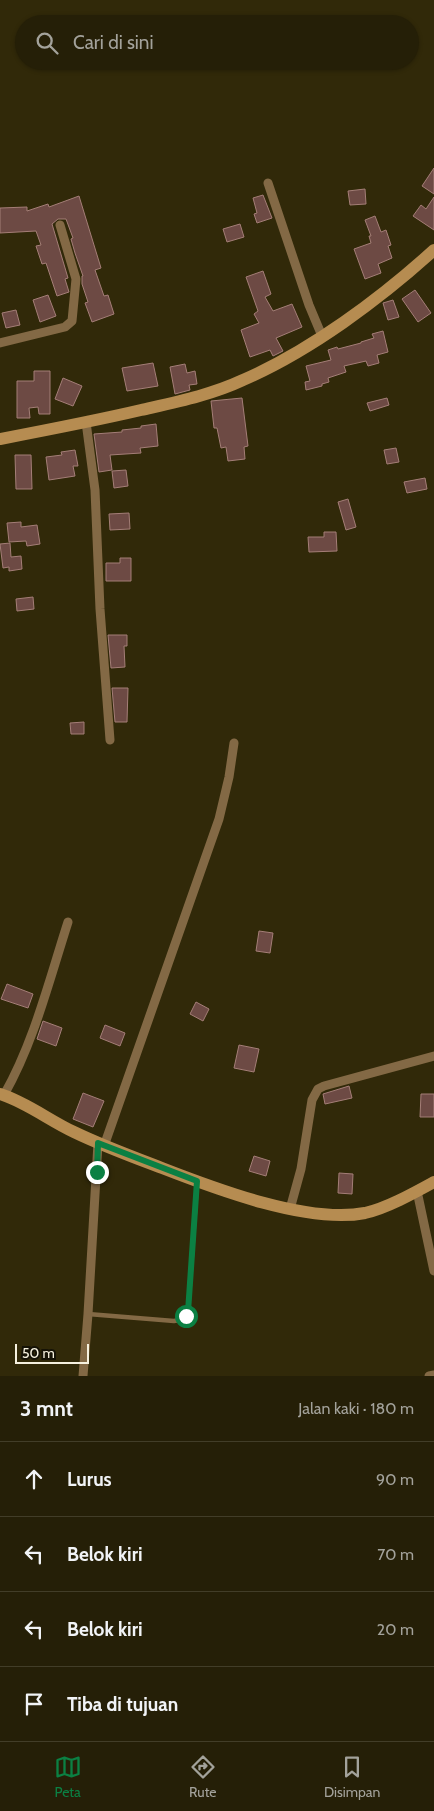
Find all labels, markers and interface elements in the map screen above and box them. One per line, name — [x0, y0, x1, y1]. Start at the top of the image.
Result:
search box — [15, 15, 419, 70]
icon: search — [33, 29, 61, 57]
text: Cari di sini — [73, 31, 154, 54]
route end — [86, 1161, 109, 1184]
route start — [175, 1305, 198, 1328]
scale bar — [15, 1341, 89, 1364]
text: 50 m — [22, 1344, 55, 1362]
text: 3 mnt — [20, 1396, 73, 1421]
text: Jalan kaki · 180 m — [298, 1399, 414, 1418]
icon: ahead — [20, 1465, 48, 1493]
text: Lurus — [67, 1468, 112, 1491]
text: 90 m — [376, 1470, 414, 1489]
icon: left — [20, 1540, 48, 1568]
text: Belok kiri — [67, 1543, 143, 1566]
text: 70 m — [377, 1545, 414, 1564]
icon: left — [20, 1615, 48, 1643]
text: Belok kiri — [67, 1618, 143, 1641]
text: 20 m — [377, 1620, 414, 1639]
icon: arrive — [20, 1690, 48, 1718]
text: Tiba di tujuan — [67, 1693, 178, 1716]
tab: Peta — [54, 1753, 82, 1801]
tab: Rute — [189, 1753, 217, 1801]
tab: Disimpan — [324, 1753, 380, 1801]

